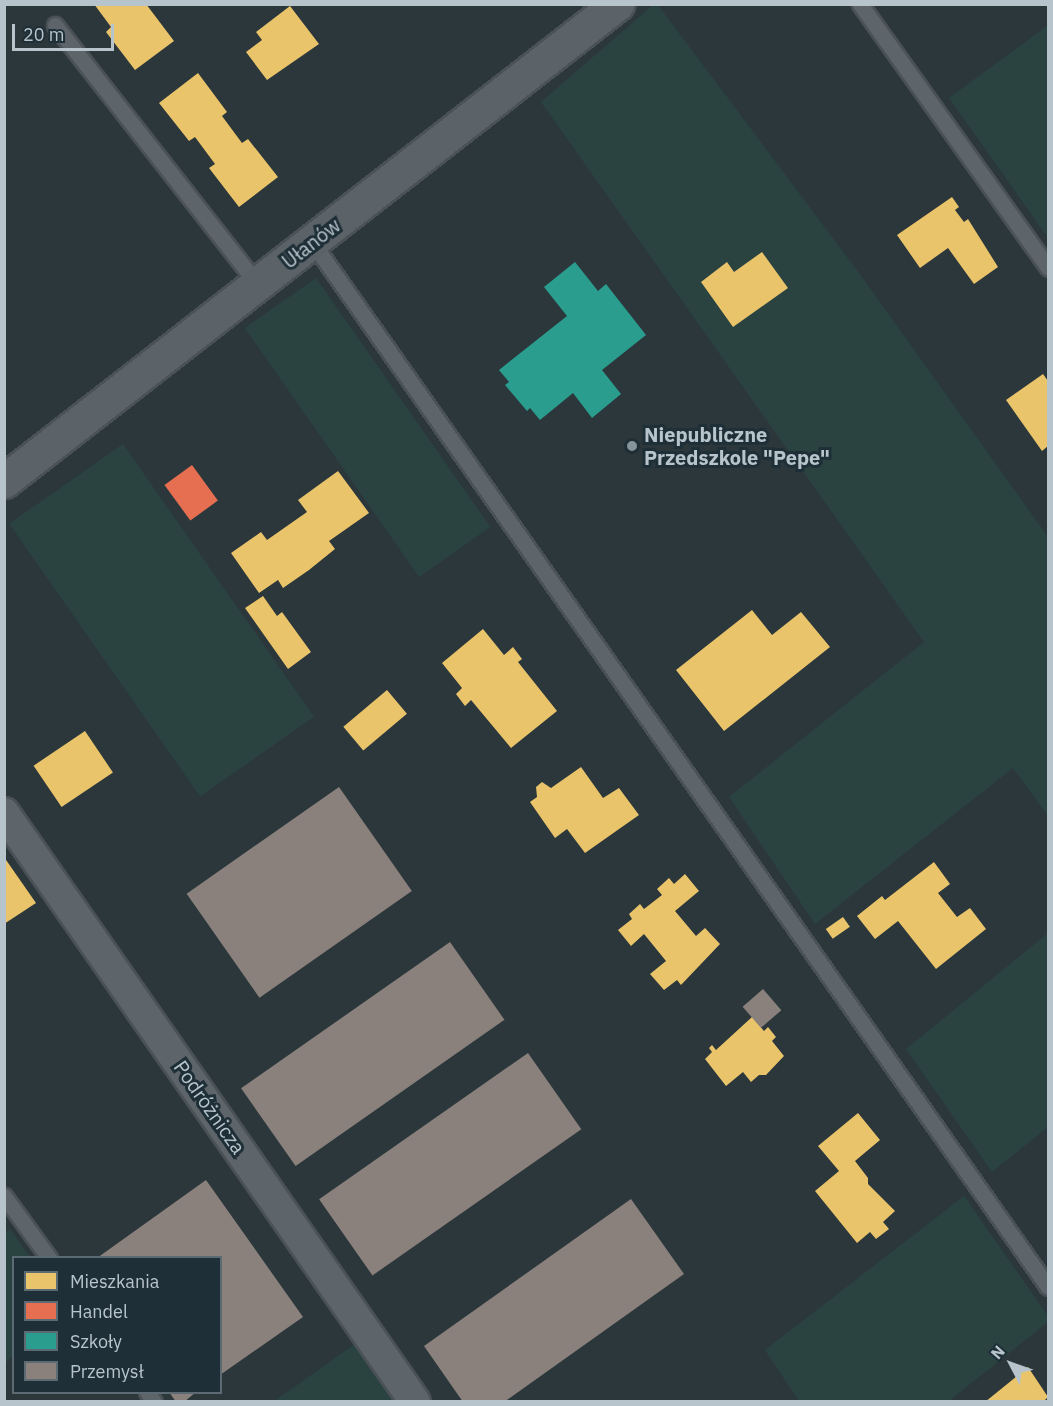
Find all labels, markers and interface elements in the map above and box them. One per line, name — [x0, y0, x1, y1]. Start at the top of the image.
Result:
scale bar — [15, 12, 117, 50]
text: 20 m — [23, 23, 65, 46]
street label: Ułanów — [277, 213, 345, 273]
place label: Niepubliczne Przedszkole "Pepe" — [644, 422, 830, 469]
marker: Niepubliczne Przedszkole "Pepe" — [625, 439, 639, 453]
street label: Podróżnicza — [169, 1056, 251, 1158]
legend — [12, 1256, 222, 1394]
text: Mieszkania — [70, 1270, 159, 1293]
text: Handel — [70, 1300, 128, 1323]
text: Szkoły — [70, 1330, 122, 1353]
north arrow — [981, 1334, 1041, 1394]
text: N — [986, 1341, 1009, 1363]
text: Przemysł — [70, 1360, 144, 1383]

